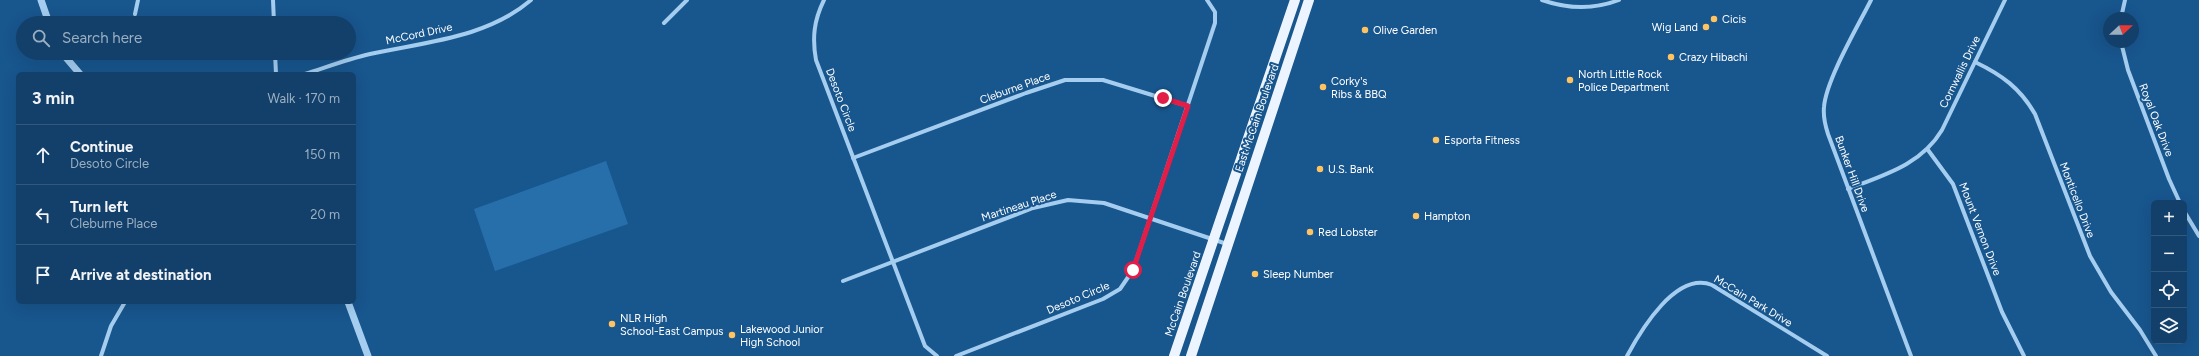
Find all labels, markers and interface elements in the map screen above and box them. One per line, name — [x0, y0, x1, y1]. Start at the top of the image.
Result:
north arrow — [2103, 12, 2139, 48]
place label: Cicis — [1722, 13, 1746, 26]
marker: Cicis — [1709, 14, 1719, 24]
search box — [16, 16, 356, 60]
street label: McCord Drive — [384, 21, 454, 47]
place label: Wig Land — [1652, 21, 1698, 34]
marker: Wig Land — [1701, 22, 1711, 32]
place label: Olive Garden — [1373, 24, 1437, 37]
marker: Olive Garden — [1360, 25, 1370, 35]
icon: search — [30, 27, 52, 49]
text: Search here — [62, 29, 142, 47]
street label: Cornwallis Drive — [1937, 34, 1983, 110]
place label: Crazy Hibachi — [1679, 51, 1748, 64]
marker: Crazy Hibachi — [1666, 52, 1676, 62]
street label: East McCain Boulevard — [1232, 62, 1282, 174]
street label: Desoto Circle — [823, 66, 859, 134]
place label: North Little Rock Police Department — [1578, 68, 1670, 94]
street label: Cleburne Place — [978, 69, 1052, 107]
place label: Corky's Ribs & BBQ — [1331, 75, 1387, 101]
marker: North Little Rock Police Department — [1565, 75, 1575, 85]
marker: Corky's Ribs & BBQ — [1318, 82, 1328, 92]
street label: Royal Oak Drive — [2136, 82, 2176, 158]
text: 3 min — [32, 88, 74, 108]
route end — [1154, 89, 1172, 107]
text: Walk · 170 m — [268, 91, 340, 106]
place label: Esporta Fitness — [1444, 134, 1520, 147]
street label: Bunker Hill Drive — [1832, 134, 1872, 214]
marker: Esporta Fitness — [1431, 135, 1441, 145]
text: Continue — [70, 138, 133, 156]
icon: ahead — [32, 144, 54, 166]
text: 150 m — [305, 147, 340, 162]
text: Desoto Circle — [70, 156, 149, 171]
street label: Monticello Drive — [2057, 160, 2097, 240]
place label: U.S. Bank — [1328, 163, 1374, 176]
marker: U.S. Bank — [1315, 164, 1325, 174]
street label: Mount Vernon Drive — [1956, 181, 2004, 277]
street label: Martineau Place — [980, 188, 1058, 224]
text: Turn left — [70, 198, 128, 216]
map controls — [2151, 200, 2187, 344]
button: + — [2151, 200, 2187, 236]
icon: left — [32, 204, 54, 226]
text: 20 m — [310, 207, 340, 222]
place label: Hampton — [1424, 210, 1470, 223]
marker: Hampton — [1411, 211, 1421, 221]
text: Cleburne Place — [70, 216, 157, 231]
place label: Red Lobster — [1318, 226, 1378, 239]
marker: Red Lobster — [1305, 227, 1315, 237]
button: − — [2151, 236, 2187, 272]
street label: McCain Boulevard — [1162, 250, 1204, 338]
route start — [1124, 261, 1142, 279]
icon: arrive — [32, 264, 54, 286]
text: Arrive at destination — [70, 266, 211, 284]
place label: Sleep Number — [1263, 268, 1334, 281]
marker: Sleep Number — [1250, 269, 1260, 279]
street label: McCain Park Drive — [1711, 272, 1795, 330]
button: locate — [2151, 272, 2187, 308]
street label: Desoto Circle — [1045, 279, 1111, 317]
button: layers — [2151, 308, 2187, 344]
place label: NLR High School-East Campus — [620, 312, 723, 338]
marker: NLR High School-East Campus — [607, 319, 617, 329]
place label: Lakewood Junior High School — [740, 323, 824, 349]
marker: Lakewood Junior High School — [727, 330, 737, 340]

